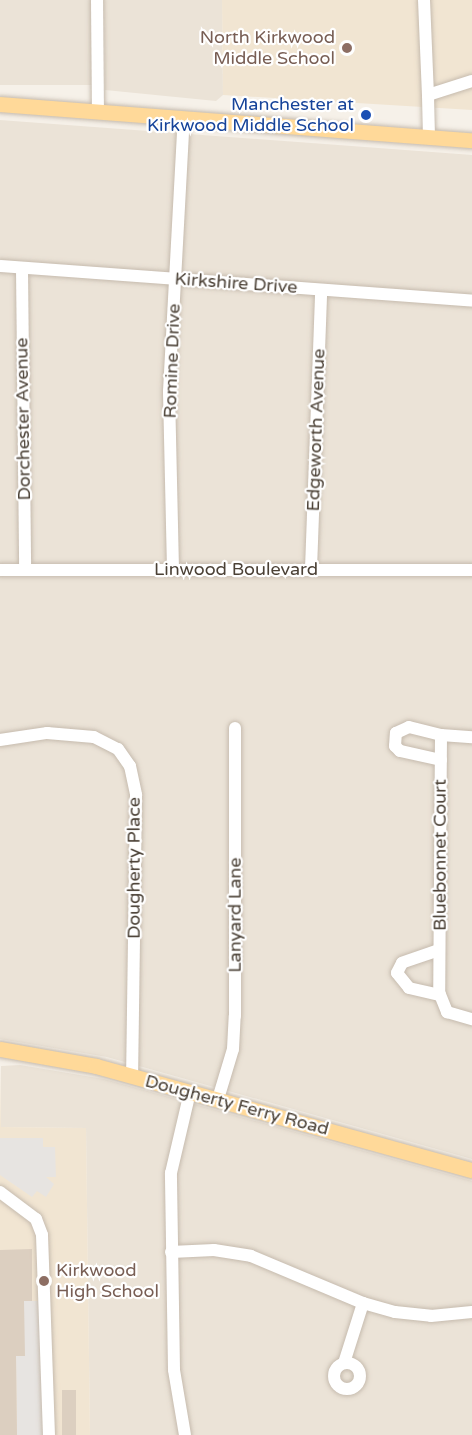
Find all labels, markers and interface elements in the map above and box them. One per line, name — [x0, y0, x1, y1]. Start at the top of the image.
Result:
place label: North Kirkwood Middle School — [200, 27, 335, 70]
marker: North Kirkwood Middle School — [340, 41, 354, 55]
place label: Manchester at Kirkwood Middle School — [147, 94, 354, 136]
marker: Manchester at Kirkwood Middle School — [359, 108, 373, 122]
street label: Kirkshire Drive — [174, 268, 298, 298]
street label: Romine Drive — [159, 303, 185, 419]
street label: Dorchester Avenue — [11, 337, 35, 501]
street label: Edgeworth Avenue — [302, 348, 330, 512]
street label: Linwood Boulevard — [154, 558, 318, 580]
street label: Bluebonnet Court — [429, 779, 451, 931]
street label: Dougherty Place — [123, 797, 145, 939]
street label: Lanyard Lane — [224, 857, 246, 973]
street label: Dougherty Ferry Road — [143, 1070, 331, 1140]
place label: Kirkwood High School — [56, 1260, 159, 1302]
marker: Kirkwood High School — [37, 1274, 51, 1288]

